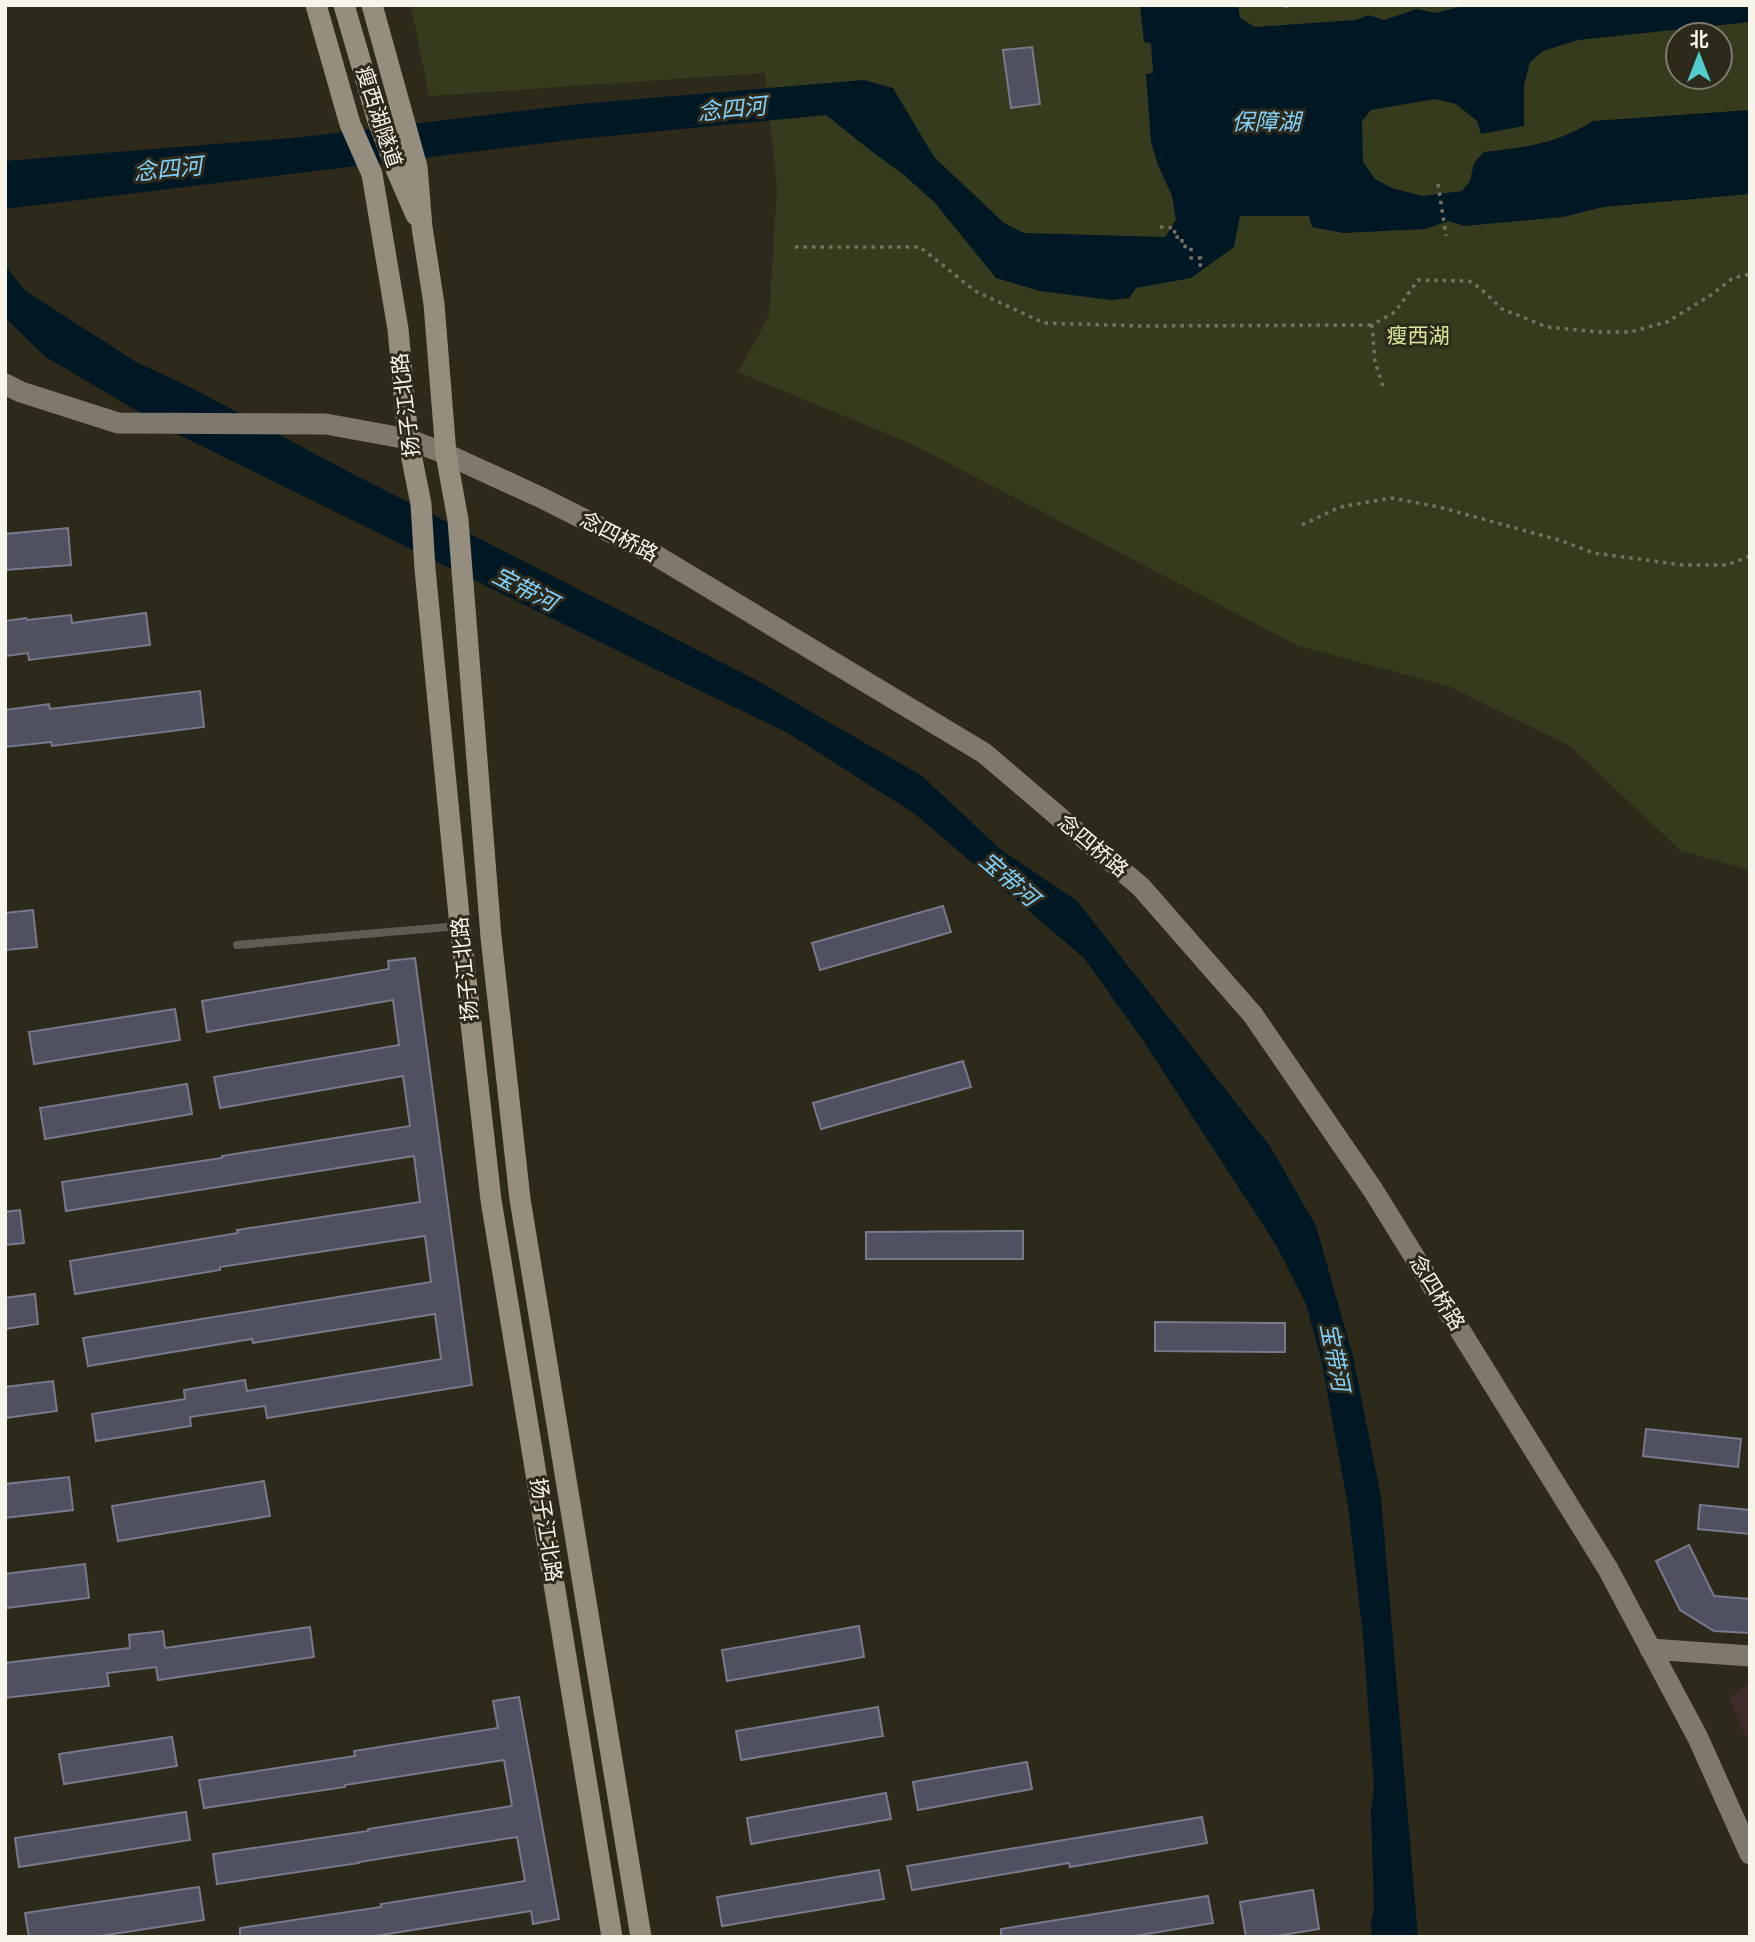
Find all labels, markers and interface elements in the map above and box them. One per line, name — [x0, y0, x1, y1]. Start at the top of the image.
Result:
north arrow — [1664, 21, 1734, 91]
text: 北 — [1689, 27, 1709, 51]
street label: 瘦西湖隧道 — [351, 63, 409, 171]
water label: 念四河 — [696, 90, 772, 127]
water label: 保障湖 — [1232, 107, 1304, 136]
water label: 念四河 — [132, 150, 208, 187]
park label: 瘦西湖 — [1387, 322, 1450, 348]
street label: 扬子江北路 — [386, 351, 424, 459]
street label: 念四桥路 — [576, 505, 663, 567]
water label: 宝带河 — [488, 560, 566, 619]
street label: 念四桥路 — [1053, 808, 1134, 882]
water label: 宝带河 — [974, 845, 1048, 915]
street label: 扬子江北路 — [446, 916, 482, 1023]
street label: 念四桥路 — [1405, 1250, 1471, 1335]
water label: 宝带河 — [1315, 1320, 1357, 1397]
street label: 扬子江北路 — [526, 1476, 568, 1584]

